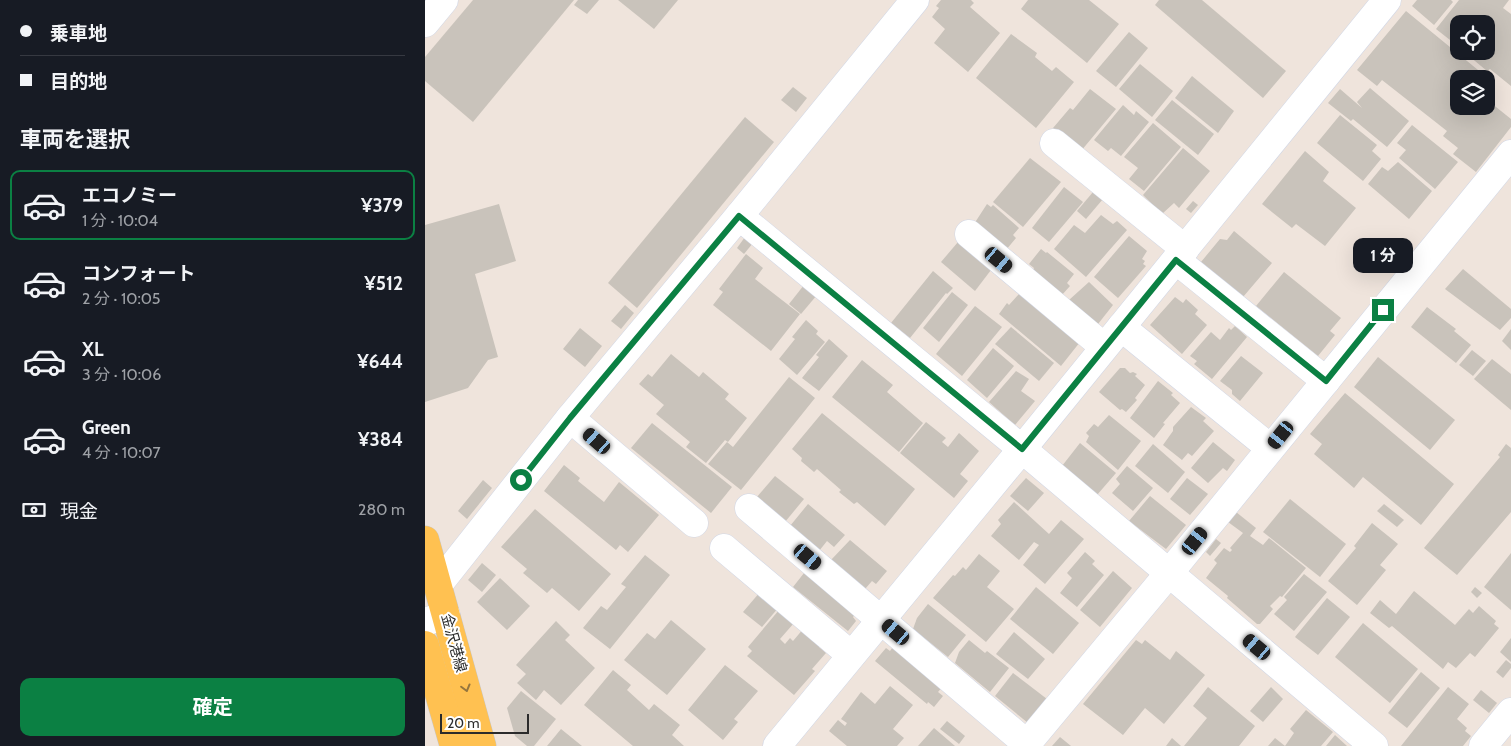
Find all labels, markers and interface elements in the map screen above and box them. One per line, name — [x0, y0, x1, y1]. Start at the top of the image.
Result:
map controls — [1450, 15, 1495, 115]
button: locate — [1450, 15, 1495, 60]
text: 乗車地 — [50, 22, 107, 45]
text: 目的地 — [50, 70, 107, 93]
button: layers — [1450, 70, 1495, 115]
text: 車両を選択 — [20, 126, 130, 153]
icon: car — [22, 183, 67, 228]
text: エコノミー — [82, 184, 177, 207]
text: ¥379 — [361, 194, 403, 217]
text: 1 分 · 10:04 — [82, 211, 158, 230]
callout: 1 分 — [1353, 238, 1413, 272]
car — [982, 245, 1015, 275]
text: 1 分 — [1370, 246, 1396, 265]
icon: car — [22, 261, 67, 306]
text: コンフォート — [82, 262, 195, 285]
text: ¥512 — [364, 272, 403, 295]
text: 2 分 · 10:05 — [82, 289, 161, 308]
route end — [1372, 299, 1394, 321]
text: XL — [82, 338, 103, 361]
icon: car — [22, 339, 67, 384]
text: ¥644 — [357, 350, 403, 373]
text: 3 分 · 10:06 — [82, 365, 161, 384]
text: Green — [82, 416, 131, 439]
icon: car — [22, 417, 67, 462]
car — [1265, 419, 1296, 451]
car — [580, 425, 613, 457]
text: ¥384 — [358, 428, 403, 451]
text: 4 分 · 10:07 — [82, 443, 161, 462]
route start — [510, 469, 532, 491]
icon: cash — [20, 496, 48, 524]
text: 現金 — [60, 500, 98, 523]
text: 280 m — [358, 500, 405, 519]
car — [1179, 525, 1210, 557]
car — [791, 542, 824, 572]
street label: 金沢港線 — [438, 612, 470, 674]
car — [879, 617, 912, 647]
car — [1240, 632, 1273, 662]
button: 確定 — [20, 678, 405, 736]
one-way arrow — [460, 684, 471, 693]
scale bar — [440, 711, 529, 734]
text: 20 m — [447, 714, 480, 732]

